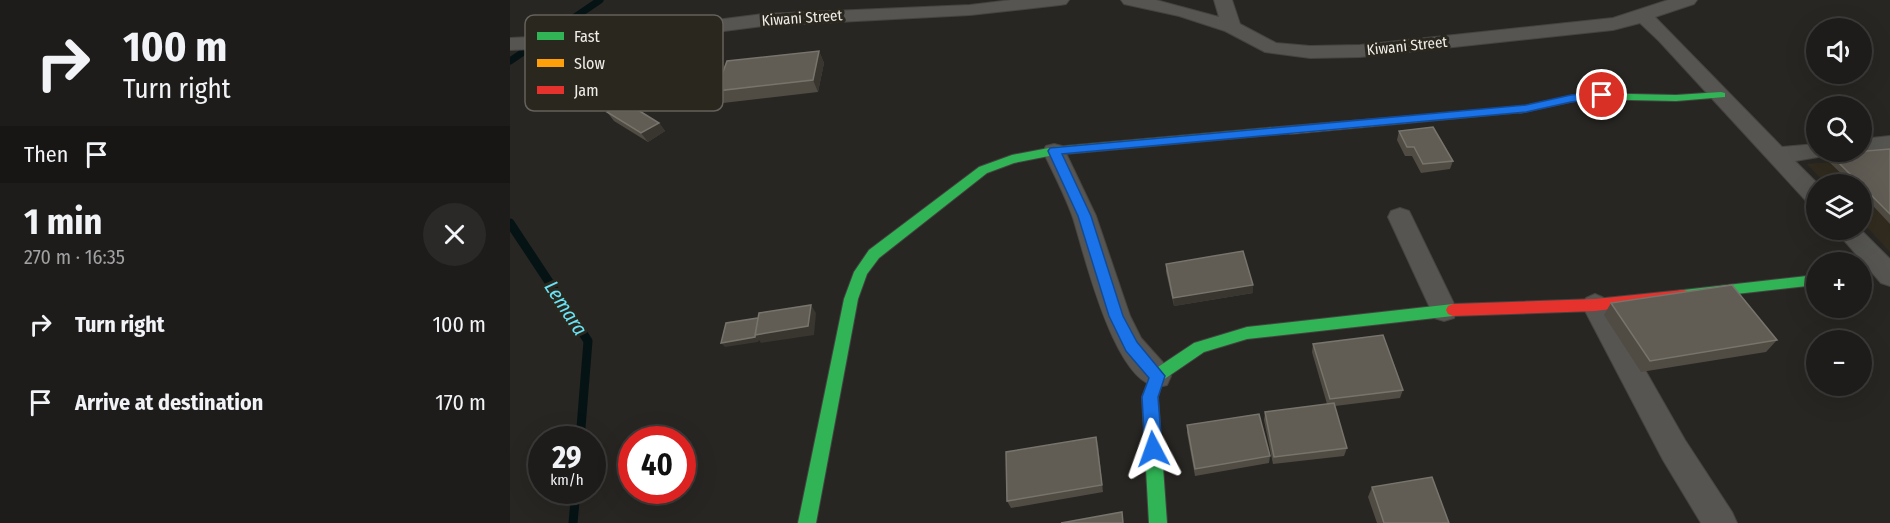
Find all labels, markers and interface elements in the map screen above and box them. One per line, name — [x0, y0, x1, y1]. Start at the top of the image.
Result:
street label: Kiwani Street — [761, 6, 843, 30]
legend — [525, 15, 723, 111]
map controls — [1806, 18, 1872, 396]
button: sound — [1806, 18, 1872, 84]
text: 100 m — [123, 22, 227, 72]
icon: right — [24, 24, 102, 102]
text: Fast — [574, 27, 601, 46]
street label: Kiwani Street — [1366, 33, 1448, 59]
text: Slow — [574, 54, 605, 73]
pin — [1576, 69, 1627, 120]
text: Turn right — [123, 73, 231, 105]
icon: arrive — [1585, 78, 1618, 111]
text: Jam — [574, 81, 599, 100]
button: search — [1806, 96, 1872, 162]
icon: arrive — [80, 138, 113, 171]
text: Then — [24, 141, 68, 168]
button: layers — [1806, 174, 1872, 240]
text: 1 min — [24, 200, 102, 244]
button: close — [423, 203, 486, 266]
text: 270 m · 16:35 — [24, 245, 125, 269]
button: + — [1806, 252, 1872, 318]
water label: Lemara — [540, 276, 592, 340]
icon: right — [24, 308, 57, 341]
text: Turn right — [75, 311, 164, 338]
text: 100 m — [432, 311, 486, 338]
button: − — [1806, 330, 1872, 396]
icon: arrive — [24, 386, 57, 419]
text: Arrive at destination — [75, 389, 263, 416]
text: 170 m — [435, 389, 486, 416]
position arrow — [1121, 417, 1185, 481]
speed limit sign: 40 — [618, 426, 696, 504]
text: 29 — [552, 440, 582, 476]
text: km/h — [550, 471, 584, 489]

